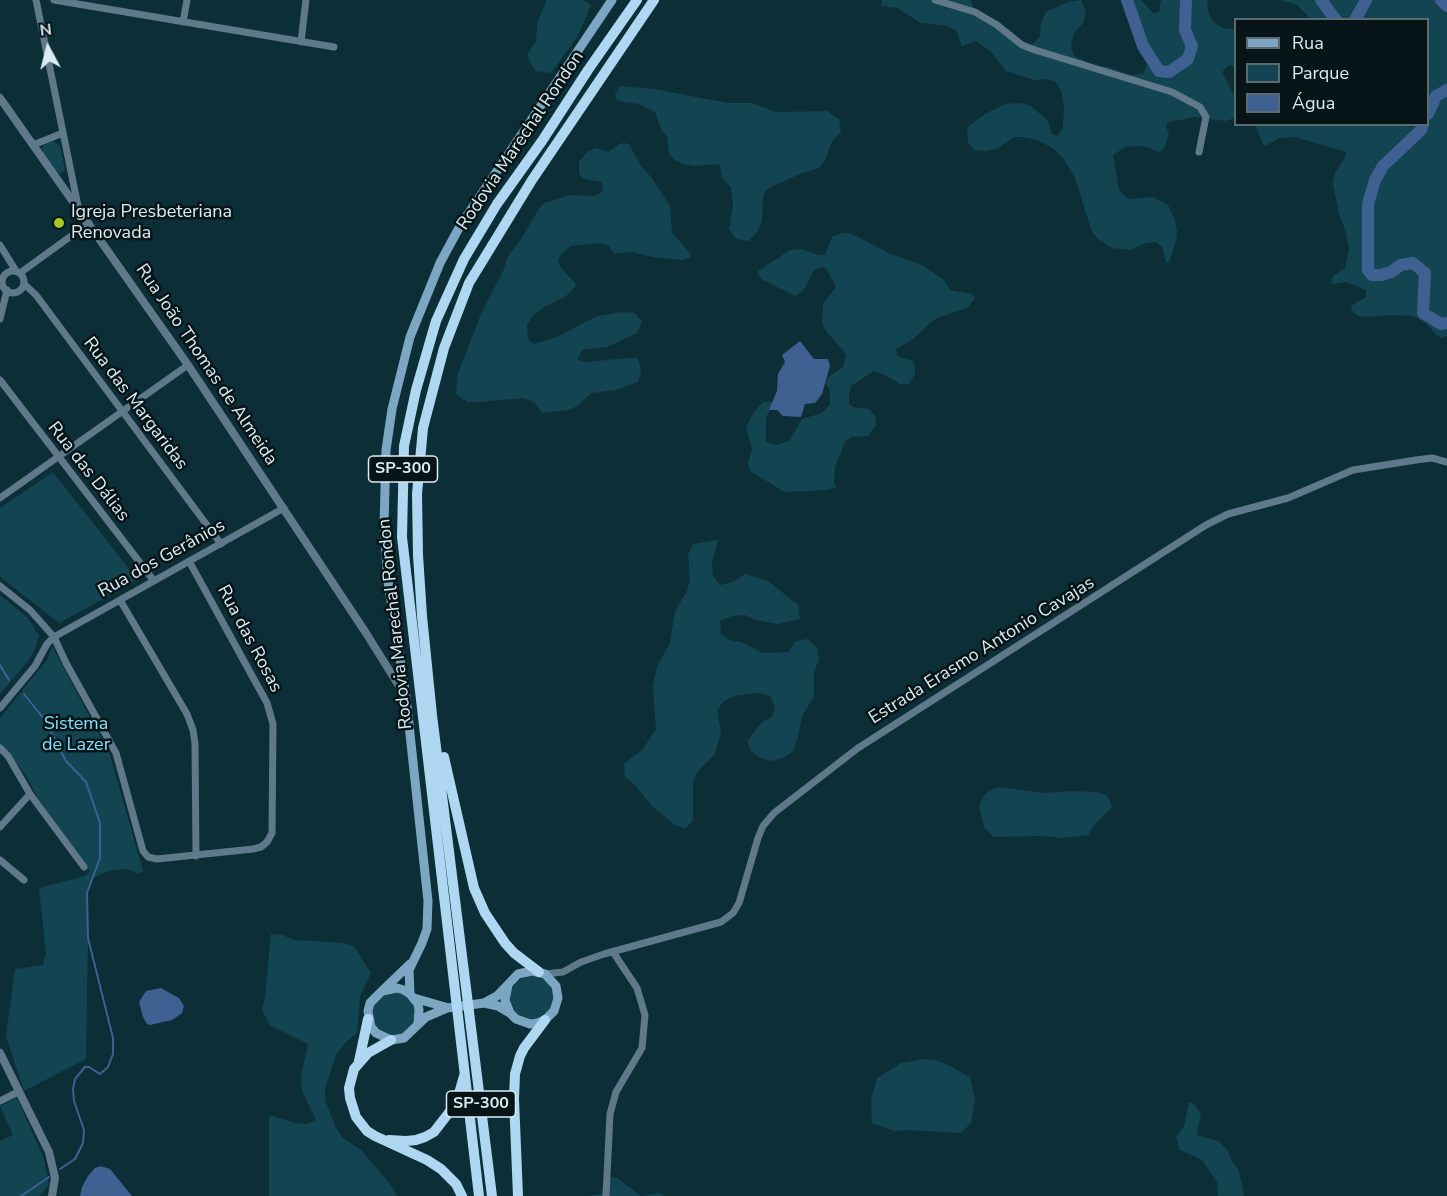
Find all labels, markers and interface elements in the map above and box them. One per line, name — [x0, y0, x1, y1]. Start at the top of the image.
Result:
north arrow — [18, 18, 78, 78]
text: N — [39, 18, 53, 42]
legend — [1234, 18, 1429, 126]
text: Rua — [1292, 31, 1324, 55]
street label: Rodovia Marechal Rondon — [453, 47, 589, 235]
text: Parque — [1292, 61, 1349, 85]
text: Água — [1292, 91, 1335, 115]
place label: Igreja Presbeteriana Renovada — [71, 202, 232, 244]
marker: Igreja Presbeteriana Renovada — [52, 216, 66, 230]
street label: Rua João Thomas de Almeida — [131, 260, 281, 470]
street label: Rua das Margaridas — [78, 333, 192, 475]
street label: Rua das Dálias — [42, 418, 134, 526]
road number: SP-300 — [368, 456, 438, 482]
street label: Rua dos Gerânios — [95, 515, 229, 603]
street label: Rodovia Marechal Rondon — [374, 518, 418, 730]
street label: Estrada Erasmo Antonio Cavajas — [865, 572, 1099, 730]
street label: Rua das Rosas — [212, 582, 286, 696]
park label: Sistema de Lazer — [42, 714, 110, 756]
road number: SP-300 — [446, 1091, 516, 1117]

